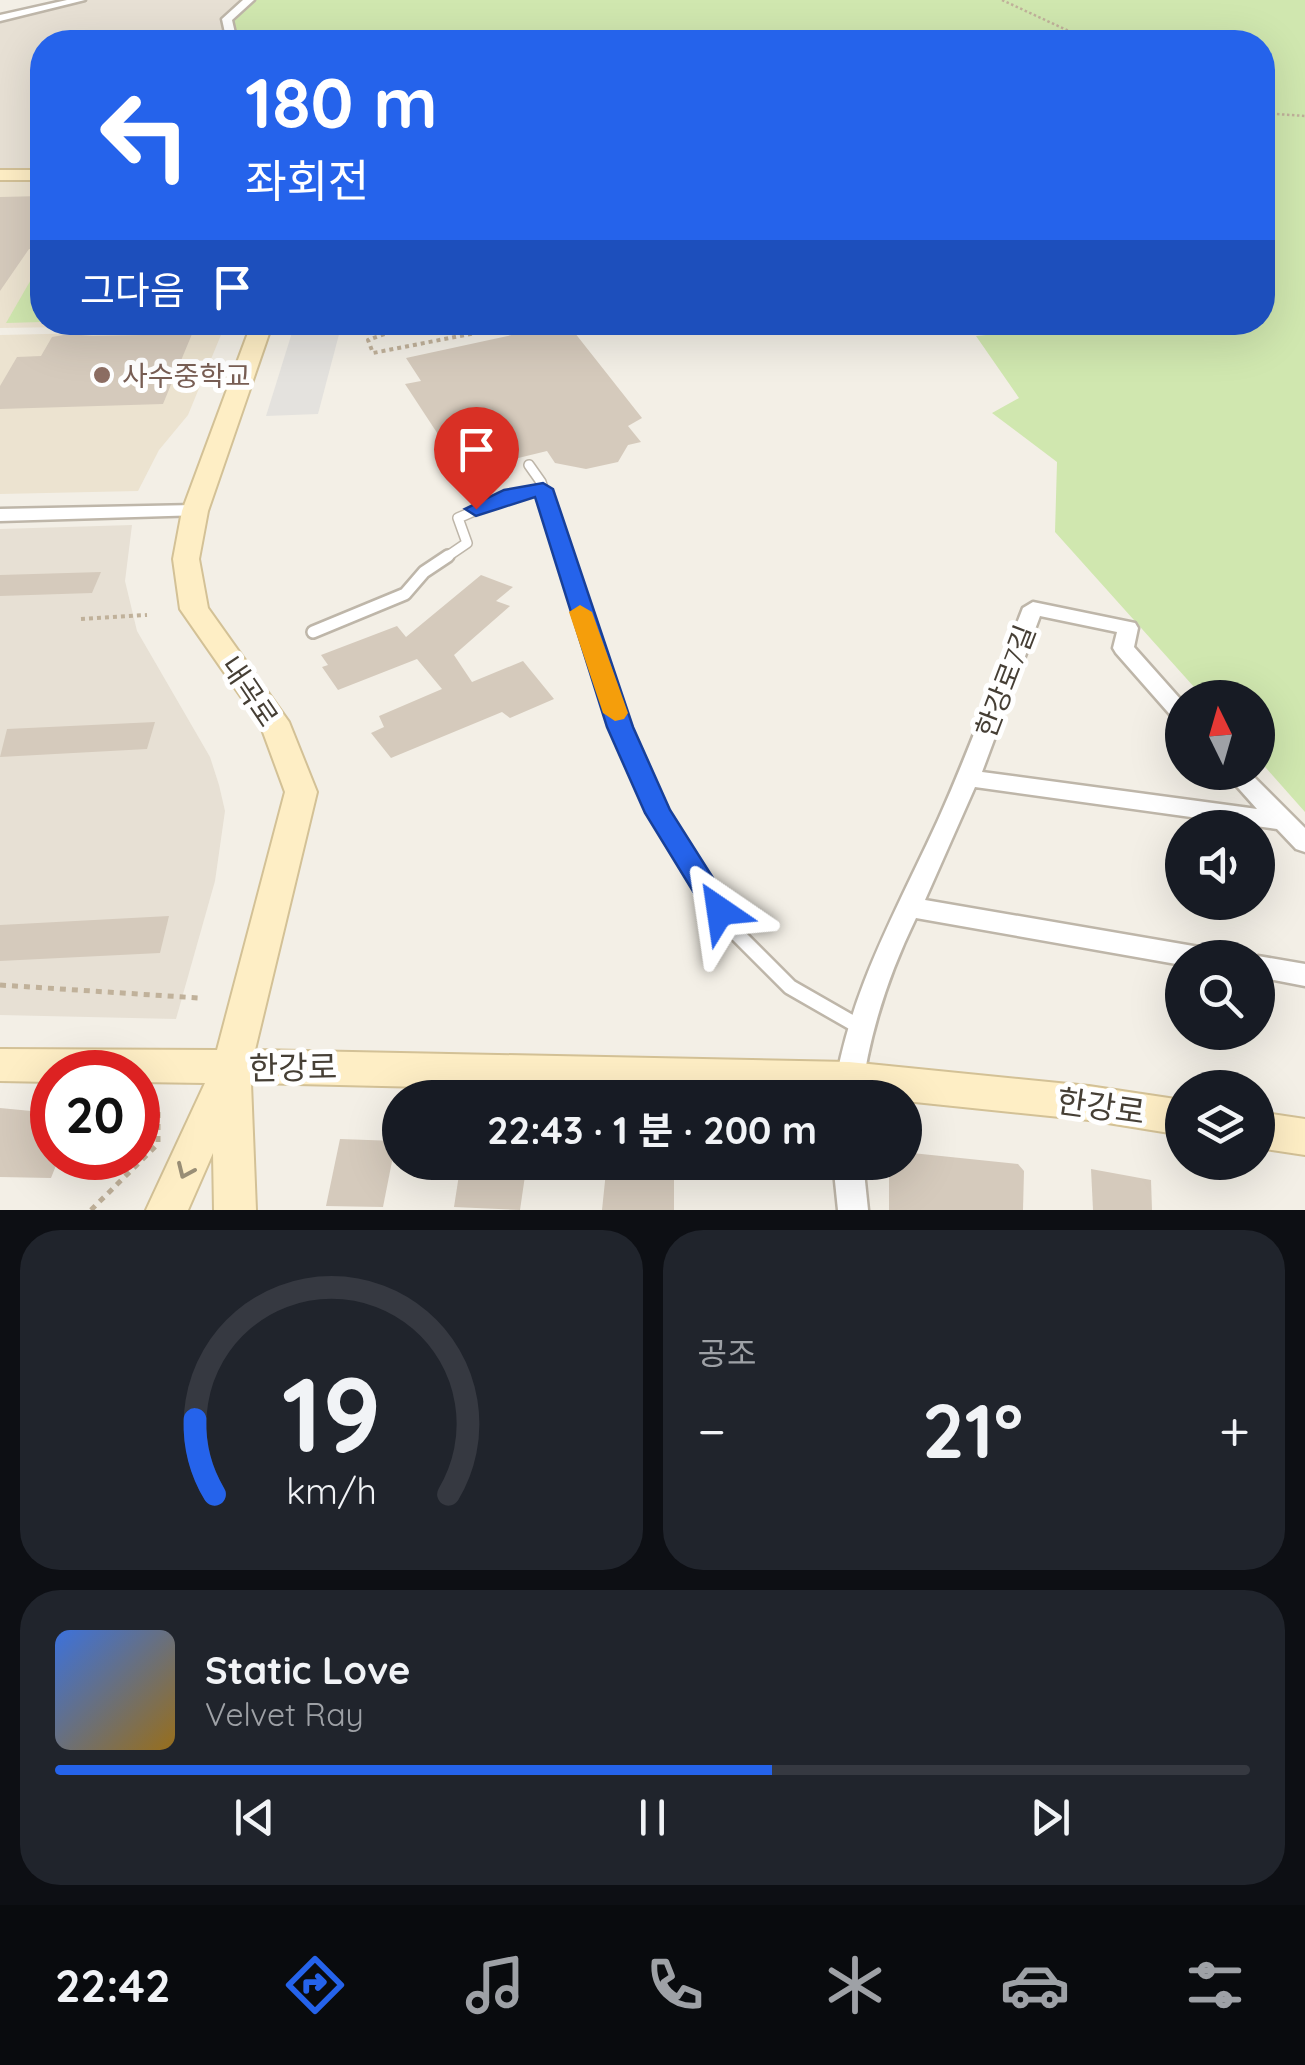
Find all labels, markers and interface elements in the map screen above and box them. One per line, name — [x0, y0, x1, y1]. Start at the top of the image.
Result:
text: 180 m — [245, 58, 438, 146]
icon: left — [80, 70, 210, 200]
text: 좌회전 — [245, 152, 369, 208]
icon: arrive — [205, 260, 260, 315]
text: 그다음 — [80, 266, 185, 314]
place label: 사수중학교 — [122, 358, 251, 393]
marker: 사수중학교 — [91, 364, 113, 386]
pin — [434, 407, 519, 510]
icon: arrive — [449, 422, 504, 477]
street label: 한강로7길 — [968, 620, 1042, 742]
street label: 내곡로 — [214, 649, 286, 733]
north arrow — [1165, 680, 1275, 790]
map controls — [1165, 680, 1275, 1180]
button: sound — [1165, 810, 1275, 920]
position arrow — [668, 859, 772, 963]
button: search — [1165, 940, 1275, 1050]
street label: 한강로 — [248, 1046, 338, 1088]
speed limit sign: 20 — [30, 1050, 160, 1180]
button: layers — [1165, 1070, 1275, 1180]
street label: 한강로 — [1054, 1080, 1148, 1132]
text: 22:43 · 1 분 · 200 m — [487, 1106, 817, 1154]
one-way arrow — [177, 1161, 197, 1179]
text: 공조 — [698, 1333, 756, 1373]
text: 19 — [281, 1348, 381, 1478]
text: 21° — [922, 1383, 1023, 1477]
text: − — [698, 1396, 726, 1465]
text: + — [1219, 1396, 1250, 1465]
text: km/h — [286, 1468, 377, 1513]
text: Static Love — [205, 1646, 410, 1694]
text: Velvet Ray — [205, 1694, 364, 1734]
icon: previous — [227, 1790, 282, 1845]
icon: pause — [625, 1790, 680, 1845]
icon: next — [1023, 1790, 1078, 1845]
icon: directions — [280, 1950, 350, 2020]
icon: music — [460, 1950, 530, 2020]
icon: phone — [640, 1950, 710, 2020]
icon: climate — [820, 1950, 890, 2020]
icon: car — [1000, 1950, 1070, 2020]
icon: filters — [1180, 1950, 1250, 2020]
text: 22:42 — [55, 1957, 171, 2013]

